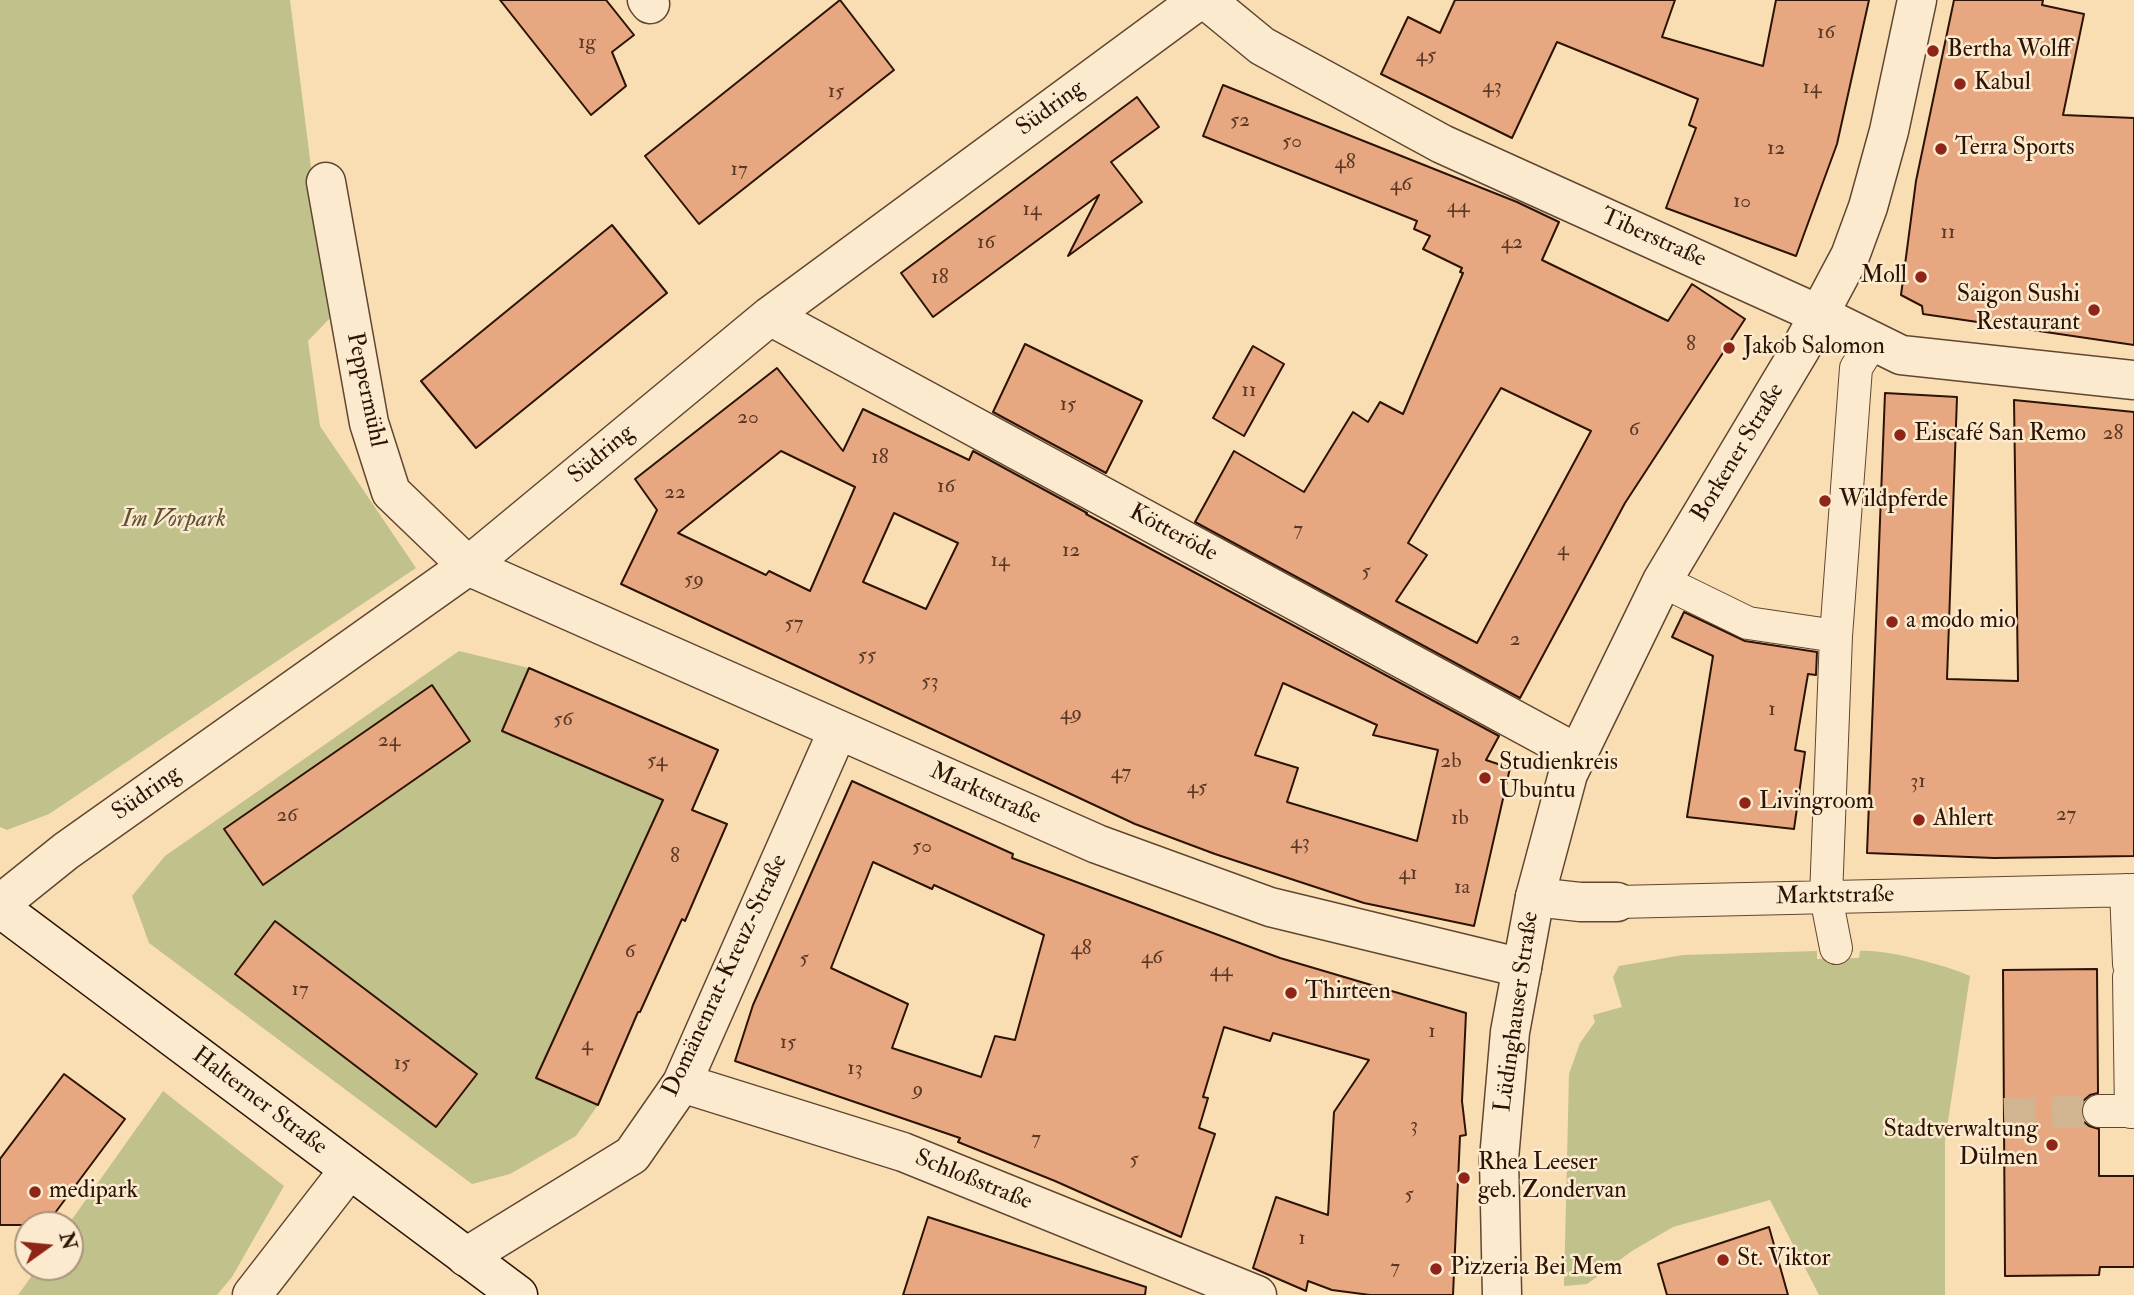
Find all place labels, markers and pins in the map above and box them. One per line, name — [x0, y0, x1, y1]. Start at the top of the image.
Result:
place label: Bertha Wolff — [1947, 37, 2071, 65]
marker: Bertha Wolff — [1925, 43, 1941, 59]
place label: Kabul — [1974, 70, 2031, 98]
marker: Kabul — [1952, 76, 1968, 92]
place label: Terra Sports — [1955, 135, 2075, 163]
marker: Terra Sports — [1933, 141, 1949, 157]
place label: Moll — [1860, 263, 1907, 291]
marker: Moll — [1913, 269, 1929, 285]
place label: Saigon Sushi Restaurant — [1957, 282, 2080, 338]
marker: Saigon Sushi Restaurant — [2086, 302, 2102, 318]
place label: Jakob Salomon — [1743, 334, 1885, 362]
marker: Jakob Salomon — [1721, 340, 1737, 356]
place label: Eiscafé San Remo — [1914, 421, 2086, 449]
marker: Eiscafé San Remo — [1892, 427, 1908, 443]
place label: Wildpferde — [1839, 487, 1948, 515]
marker: Wildpferde — [1817, 493, 1833, 509]
place label: a modo mio — [1906, 608, 2016, 636]
marker: a modo mio — [1884, 614, 1900, 630]
place label: Studienkreis Ubuntu — [1499, 750, 1618, 806]
marker: Studienkreis Ubuntu — [1477, 770, 1493, 786]
place label: Livingroom — [1759, 789, 1874, 817]
marker: Livingroom — [1737, 795, 1753, 811]
place label: Ahlert — [1933, 806, 1994, 834]
marker: Ahlert — [1911, 812, 1927, 828]
place label: Thirteen — [1305, 979, 1391, 1007]
marker: Thirteen — [1283, 985, 1299, 1001]
place label: Stadtverwaltung Dülmen — [1883, 1117, 2038, 1173]
marker: Stadtverwaltung Dülmen — [2044, 1137, 2060, 1153]
place label: Rhea Leeser geb. Zondervan — [1478, 1150, 1627, 1206]
marker: Rhea Leeser geb. Zondervan — [1456, 1170, 1472, 1186]
place label: medipark — [49, 1178, 138, 1206]
marker: medipark — [27, 1184, 43, 1200]
place label: St. Viktor — [1737, 1246, 1831, 1274]
marker: St. Viktor — [1715, 1252, 1731, 1268]
place label: Pizzeria Bei Mem — [1450, 1255, 1622, 1283]
marker: Pizzeria Bei Mem — [1428, 1261, 1444, 1277]

